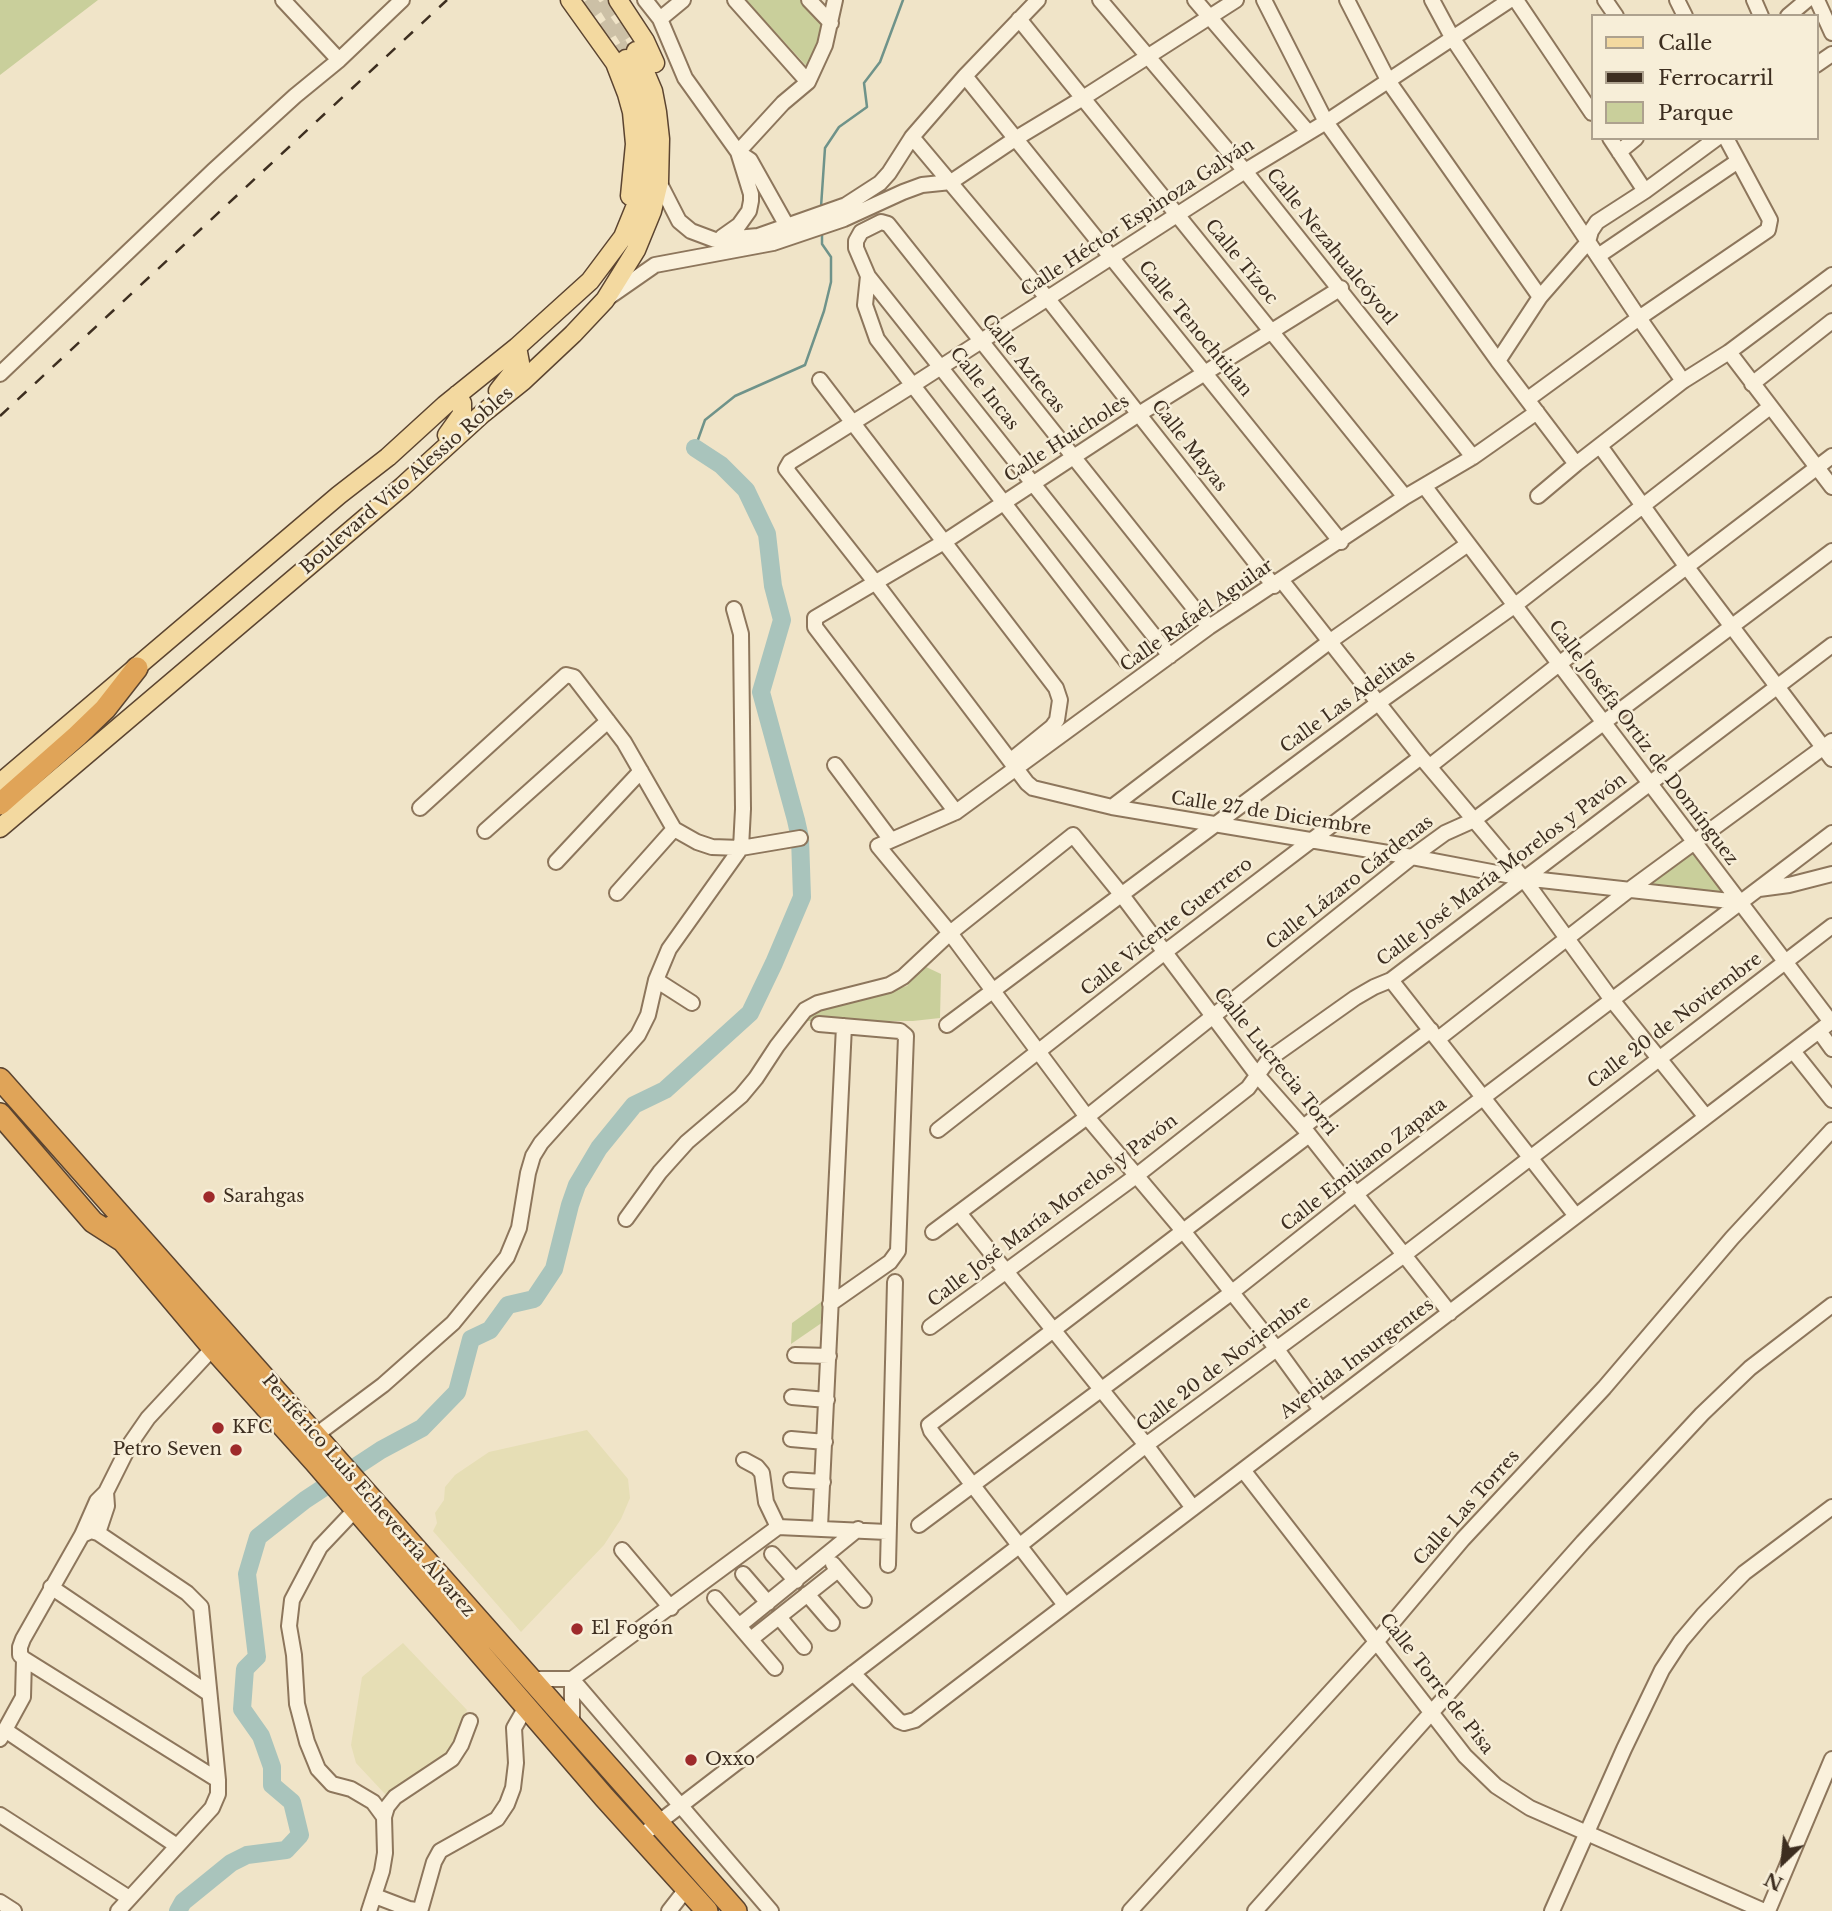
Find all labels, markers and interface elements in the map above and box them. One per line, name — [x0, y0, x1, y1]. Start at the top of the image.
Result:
legend — [1590, 14, 1818, 140]
text: Calle — [1658, 30, 1712, 56]
text: Ferrocarril — [1658, 65, 1774, 91]
text: Parque — [1658, 100, 1733, 126]
street label: Calle Héctor Espinoza Galván — [1017, 134, 1259, 302]
street label: Calle Nezahualcóyotl — [1261, 165, 1401, 329]
street label: Calle Tízoc — [1200, 215, 1282, 309]
street label: Calle Tenochtitlan — [1134, 257, 1256, 401]
street label: Calle Aztecas — [977, 310, 1069, 418]
street label: Calle Incas — [945, 343, 1023, 435]
street label: Boulevard Vito Alessio Robles — [296, 383, 518, 579]
street label: Calle Huicholes — [1001, 391, 1133, 487]
street label: Calle Mayas — [1147, 396, 1231, 496]
street label: Calle Rafaél Aguilar — [1116, 555, 1278, 677]
street label: Calle Joséfa Ortiz de Domínguez — [1544, 616, 1742, 870]
street label: Calle Las Adelitas — [1277, 646, 1419, 758]
street label: Calle José María Morelos y Pavón — [1373, 769, 1631, 971]
street label: Calle 27 de Diciembre — [1169, 787, 1373, 841]
street label: Calle Lázaro Cárdenas — [1262, 811, 1438, 955]
street label: Calle Vicente Guerrero — [1077, 853, 1257, 1001]
street label: Calle 20 de Noviembre — [1584, 948, 1766, 1094]
street label: Calle Lucrecia Torri — [1209, 984, 1341, 1140]
street label: Calle Emiliano Zapata — [1277, 1094, 1451, 1236]
street label: Calle José María Morelos y Pavón — [924, 1110, 1182, 1312]
place label: Sarahgas — [223, 1186, 304, 1208]
marker: Sarahgas — [201, 1189, 217, 1205]
street label: Calle 20 de Noviembre — [1133, 1291, 1315, 1437]
street label: Avenida Insurgentes — [1276, 1294, 1438, 1424]
street label: Periférico Luis Echeverría Álvarez — [257, 1370, 479, 1622]
place label: KFC — [232, 1417, 273, 1439]
marker: KFC — [210, 1420, 226, 1436]
place label: Petro Seven — [113, 1439, 222, 1461]
marker: Petro Seven — [228, 1442, 244, 1458]
street label: Calle Las Torres — [1410, 1446, 1524, 1570]
street label: Calle Torre de Pisa — [1374, 1609, 1498, 1759]
place label: El Fogón — [591, 1618, 673, 1640]
marker: El Fogón — [569, 1621, 585, 1637]
place label: Oxxo — [705, 1749, 755, 1771]
marker: Oxxo — [683, 1752, 699, 1768]
north arrow — [1748, 1827, 1818, 1897]
text: N — [1761, 1867, 1787, 1896]

